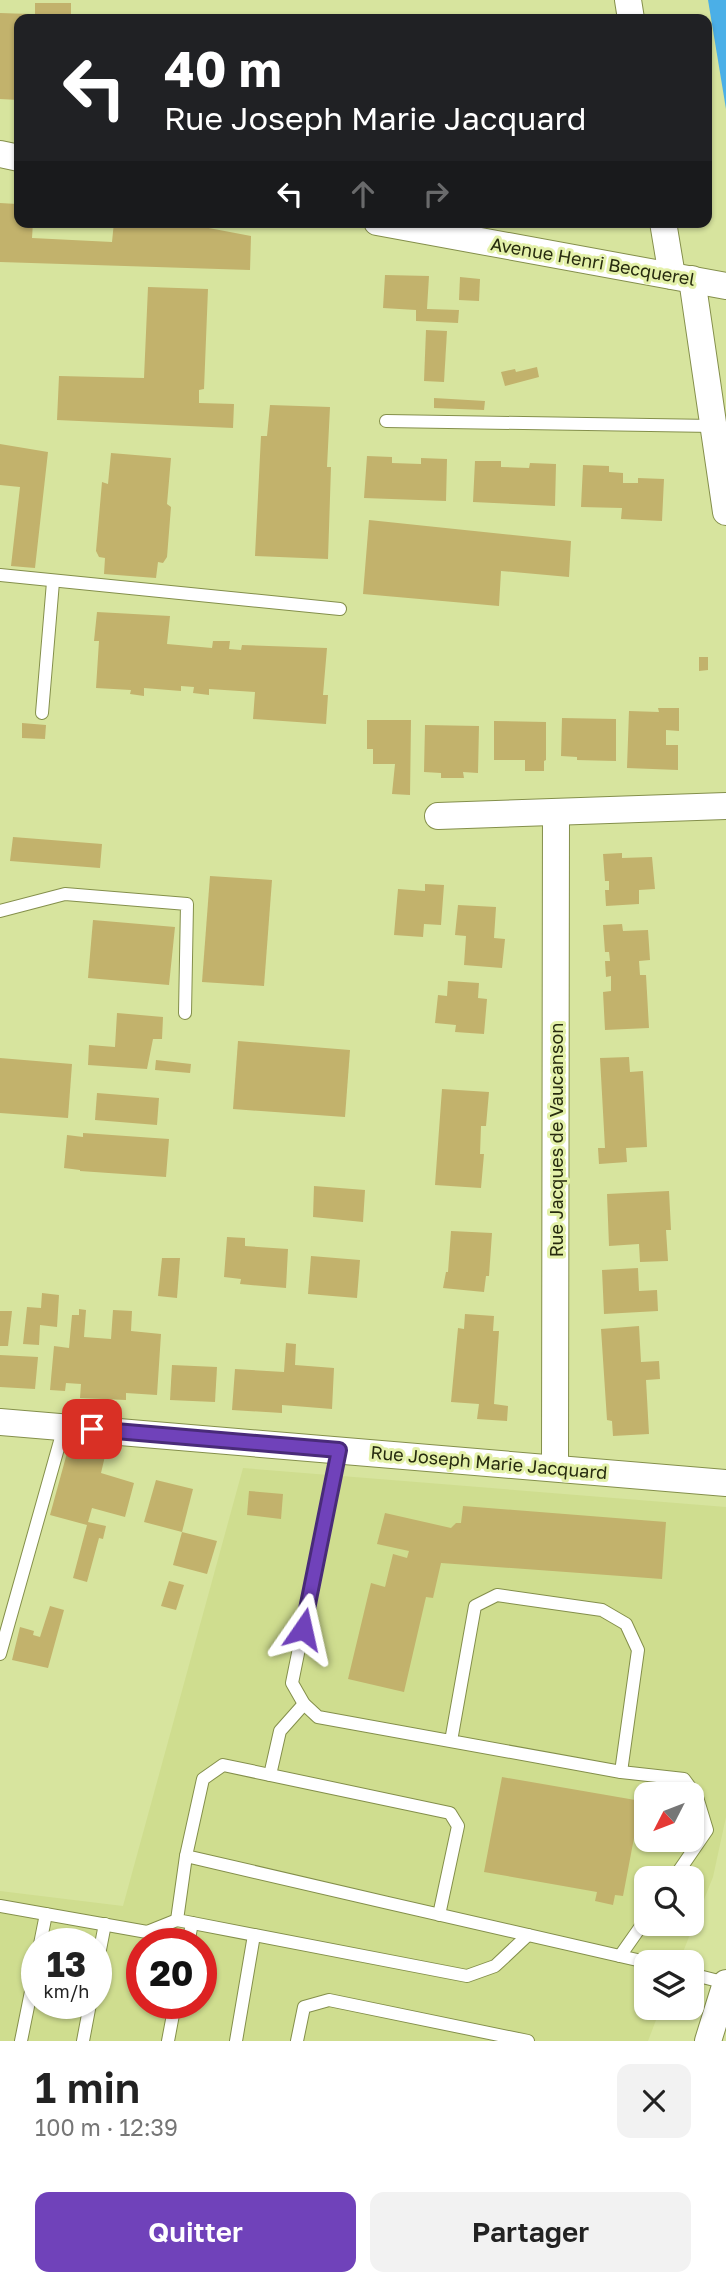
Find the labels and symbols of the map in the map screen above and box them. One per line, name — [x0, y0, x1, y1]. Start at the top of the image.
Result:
street label: Avenue Henri Becquerel — [489, 232, 697, 290]
street label: Rue Jacques de Vaucanson — [545, 1023, 567, 1257]
pin — [62, 1399, 122, 1459]
street label: Rue Joseph Marie Jacquard — [370, 1441, 608, 1483]
position arrow — [266, 1592, 340, 1666]
north arrow — [634, 1782, 704, 1852]
speed limit sign: 20 — [126, 1928, 217, 2019]

